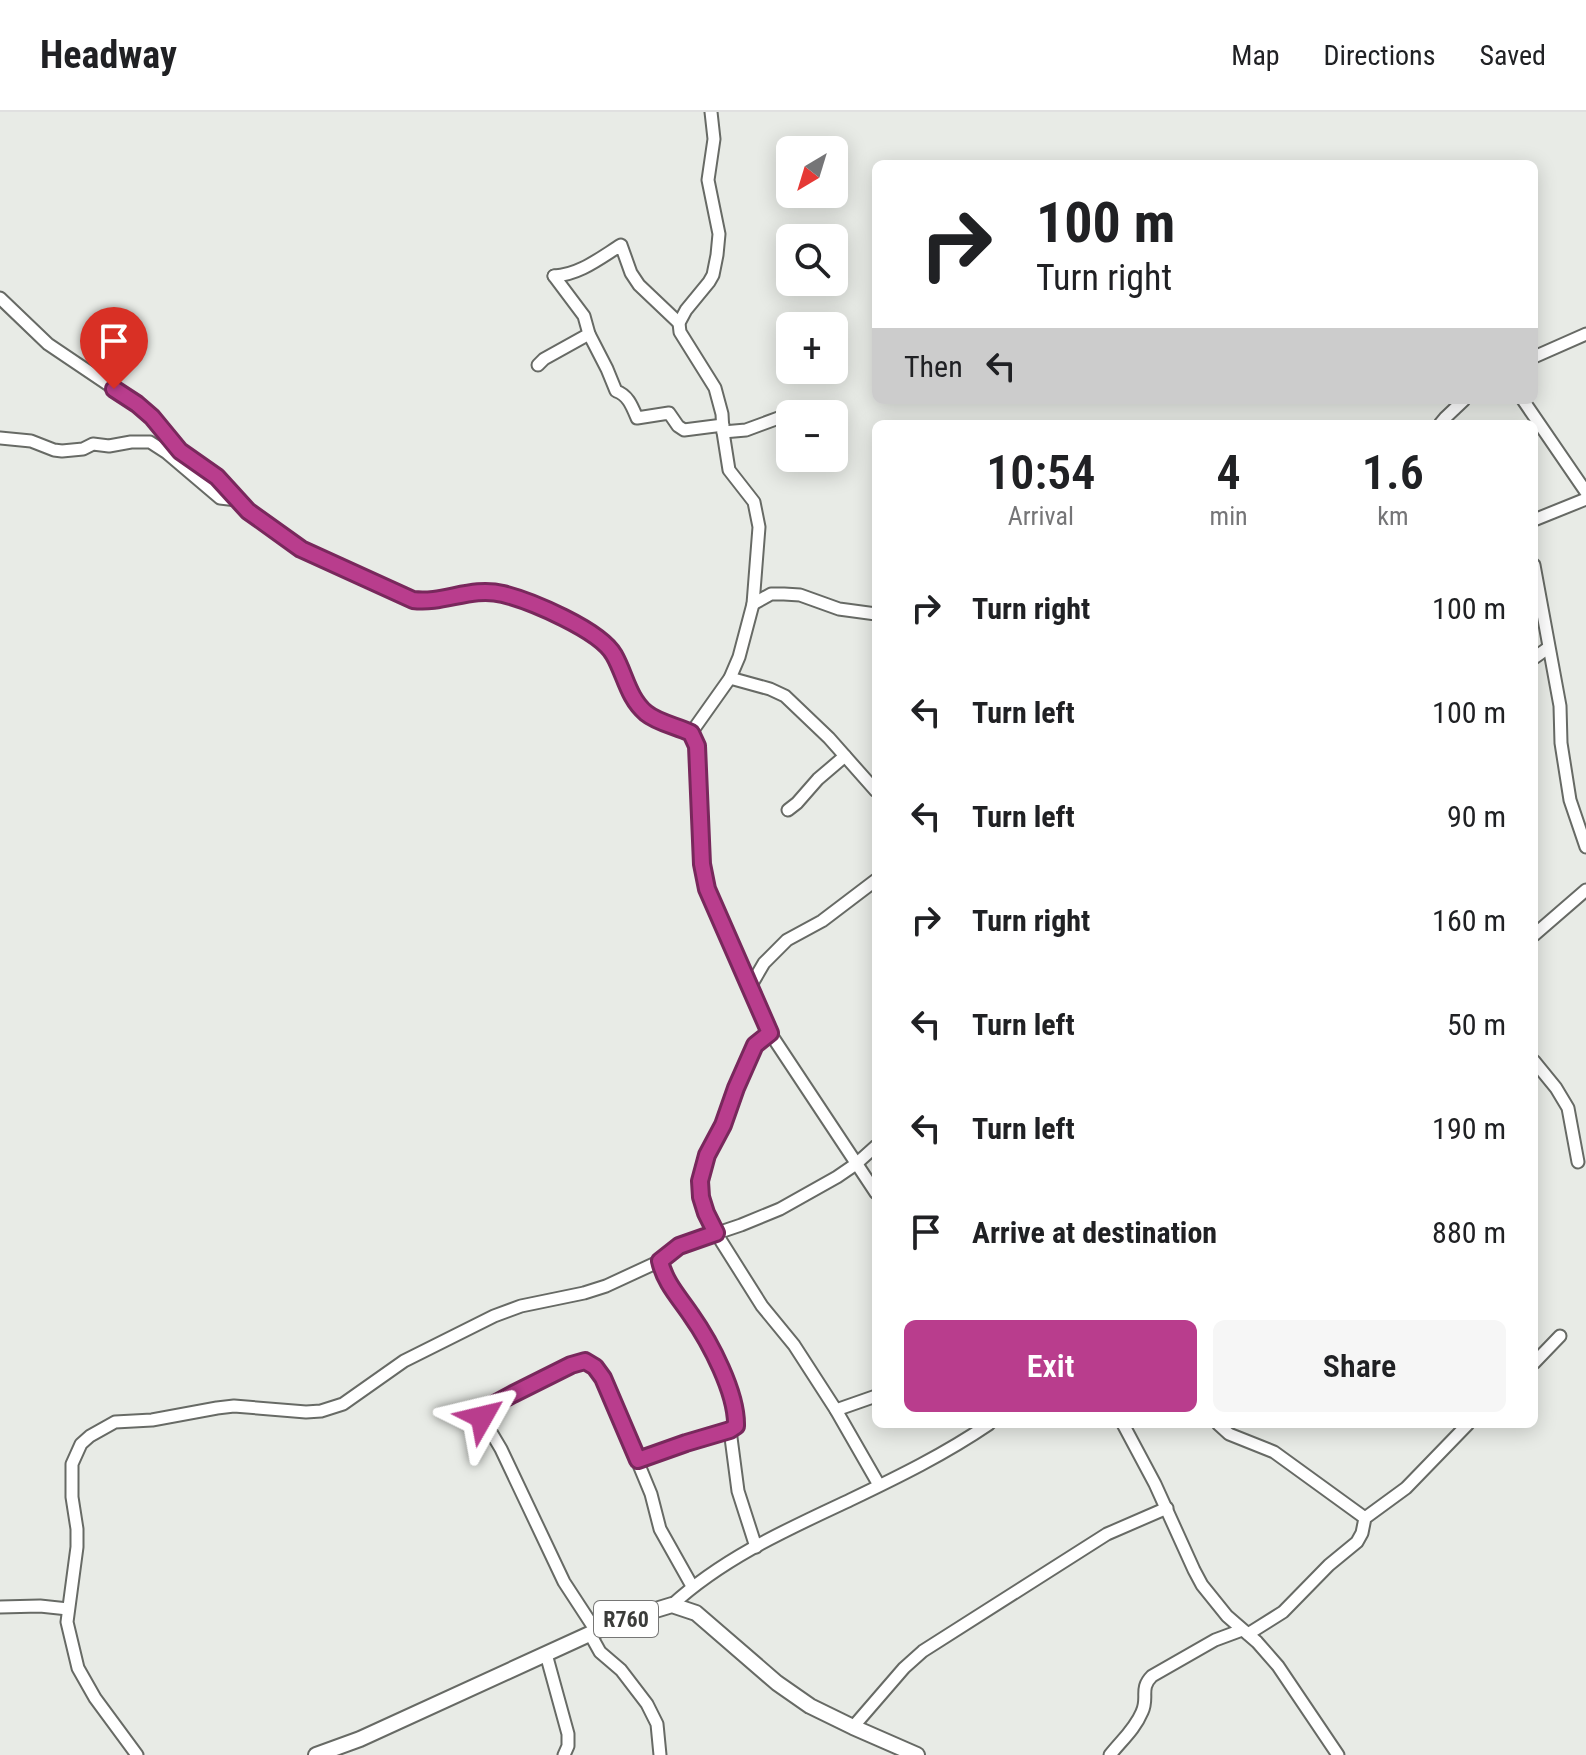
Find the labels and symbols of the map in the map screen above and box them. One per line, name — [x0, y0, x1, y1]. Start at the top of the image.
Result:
north arrow — [776, 136, 848, 208]
pin — [80, 307, 148, 389]
position arrow — [440, 1375, 524, 1459]
road number: R760 — [594, 1601, 658, 1637]

